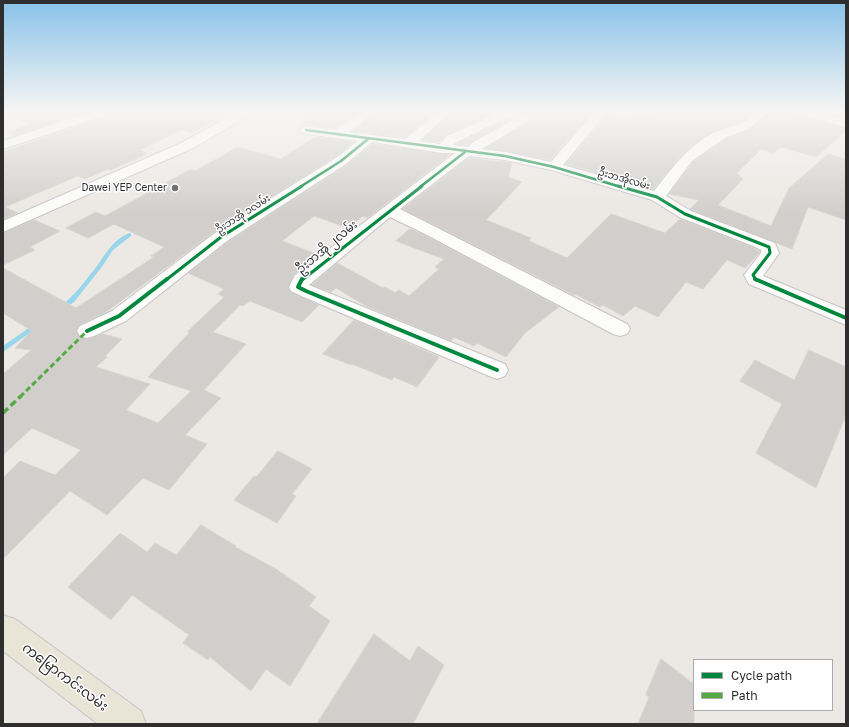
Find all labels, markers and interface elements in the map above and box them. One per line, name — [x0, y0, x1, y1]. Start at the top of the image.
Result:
street label: ဦးဘအိုလမ်း — [597, 166, 651, 192]
place label: Dawei YEP Center — [82, 182, 167, 194]
marker: Dawei YEP Center — [170, 183, 180, 193]
street label: ဦးဘအို ၁လမ်း — [214, 192, 272, 236]
street label: ဦးဘအို ၂လမ်း — [294, 217, 360, 277]
street label: ကမြောကင်းလမ်း — [19, 639, 111, 715]
legend — [693, 659, 833, 711]
text: Cycle path — [731, 668, 792, 683]
text: Path — [731, 688, 758, 703]

